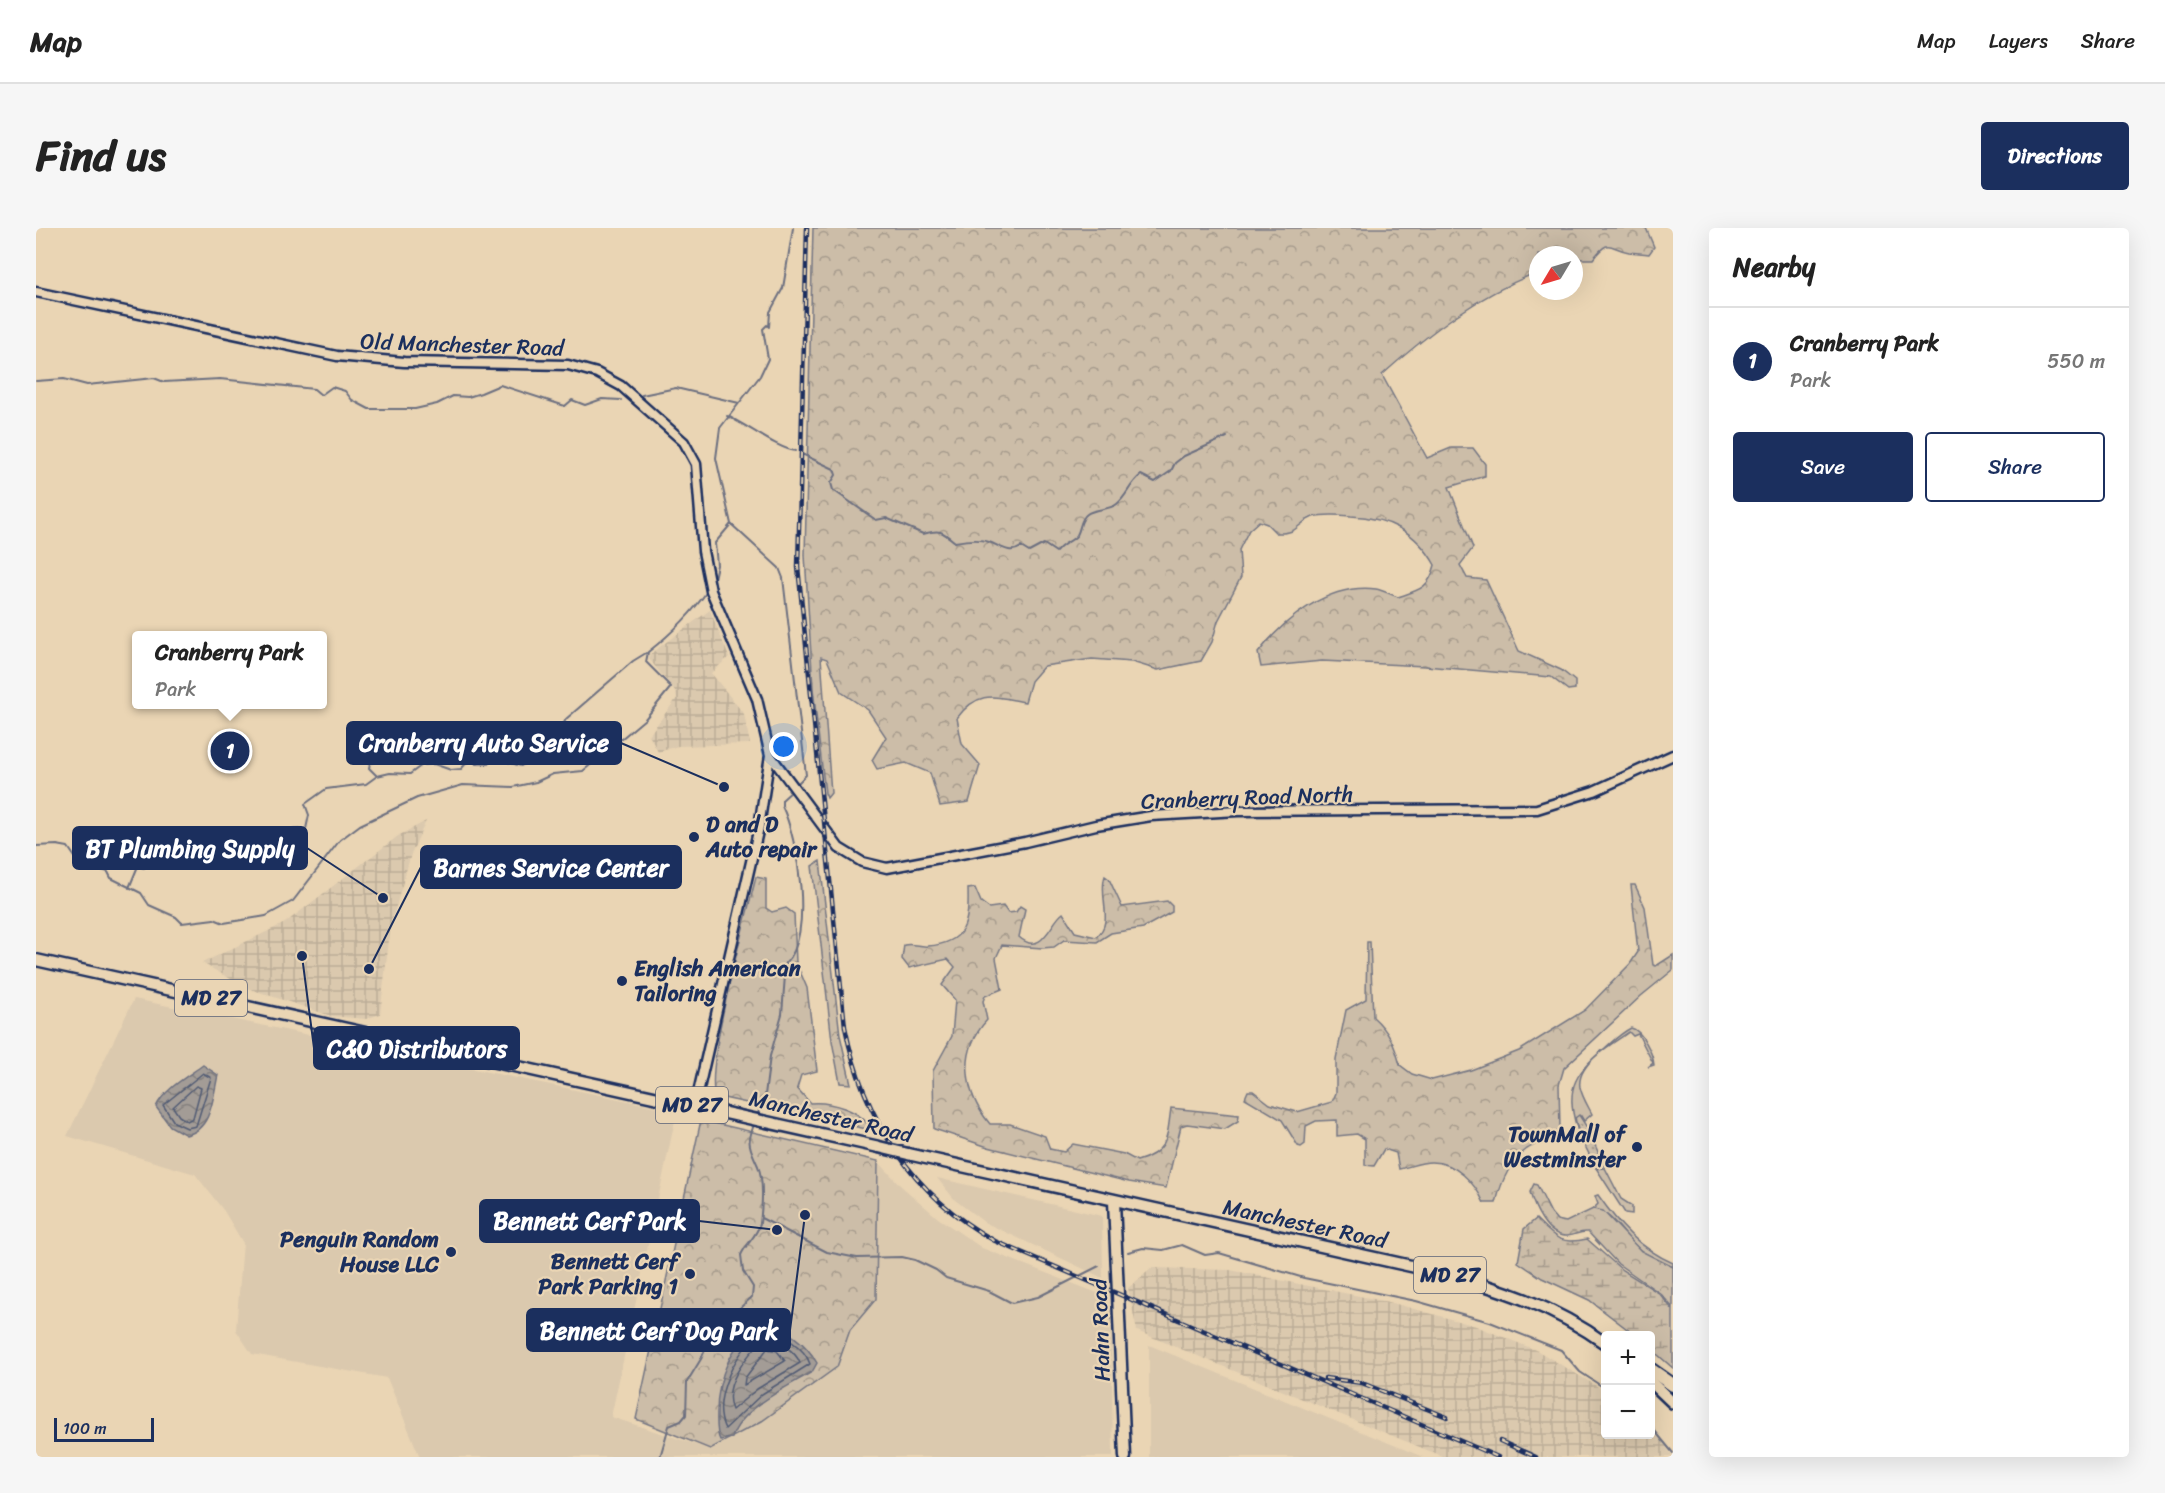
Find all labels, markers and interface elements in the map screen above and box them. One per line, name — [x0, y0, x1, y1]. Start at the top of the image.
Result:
text: Map — [30, 17, 82, 66]
text: Map — [1917, 22, 1956, 60]
text: Layers — [1989, 22, 2048, 60]
text: Share — [2081, 22, 2135, 60]
text: Find us — [36, 119, 166, 193]
button: Directions — [1981, 122, 2129, 190]
text: Nearby — [1733, 244, 1815, 290]
north arrow — [1529, 246, 1583, 300]
street label: Old Manchester Road — [359, 321, 566, 368]
text: Cranberry Park — [1790, 324, 1939, 363]
text: 1 — [1748, 344, 1757, 379]
text: 550 m — [2047, 344, 2105, 379]
text: Park — [1790, 363, 1831, 398]
button: Save — [1733, 432, 1913, 502]
button: Share — [1925, 432, 2105, 502]
popup — [132, 631, 327, 709]
text: Cranberry Park — [155, 633, 304, 672]
text: Park — [155, 672, 196, 707]
callout: Cranberry Auto Service — [347, 722, 621, 764]
text: Cranberry Auto Service — [358, 722, 610, 764]
pin: 1 — [210, 728, 250, 774]
your location — [769, 732, 798, 761]
street label: Cranberry Road North — [1140, 774, 1354, 821]
place label: D and D Auto repair — [705, 805, 818, 869]
callout: BT Plumbing Supply — [73, 827, 307, 869]
text: BT Plumbing Supply — [85, 828, 295, 870]
marker: D and D Auto repair — [687, 830, 701, 844]
callout: Barnes Service Center — [421, 846, 681, 888]
text: Barnes Service Center — [433, 847, 671, 889]
place label: English American Tailoring — [634, 949, 801, 1013]
marker: English American Tailoring — [615, 974, 629, 988]
road number: MD 27 — [175, 980, 247, 1016]
callout: C&O Distributors — [314, 1027, 519, 1069]
text: C&O Distributors — [326, 1028, 508, 1070]
street label: Manchester Road — [745, 1079, 918, 1155]
road number: MD 27 — [656, 1087, 728, 1123]
place label: TownMall of Westminster — [1504, 1115, 1628, 1179]
marker: TownMall of Westminster — [1630, 1140, 1644, 1154]
street label: Manchester Road — [1219, 1187, 1392, 1260]
callout: Bennett Cerf Park — [480, 1200, 699, 1242]
text: Bennett Cerf Park — [493, 1200, 687, 1242]
place label: Penguin Random House LLC — [280, 1220, 439, 1284]
place label: Bennett Cerf Park Parking 1 — [538, 1242, 681, 1306]
marker: Penguin Random House LLC — [444, 1245, 458, 1259]
road number: MD 27 — [1414, 1257, 1486, 1293]
marker: Bennett Cerf Park Parking 1 — [683, 1267, 697, 1281]
street label: Hahn Road — [1079, 1276, 1122, 1382]
callout: Bennett Cerf Dog Park — [527, 1309, 790, 1351]
text: Bennett Cerf Dog Park — [540, 1310, 779, 1352]
map controls — [1601, 1331, 1655, 1439]
button: + — [1601, 1331, 1655, 1385]
button: − — [1601, 1385, 1655, 1439]
text: 100 m — [63, 1414, 107, 1443]
scale bar — [54, 1415, 154, 1442]

